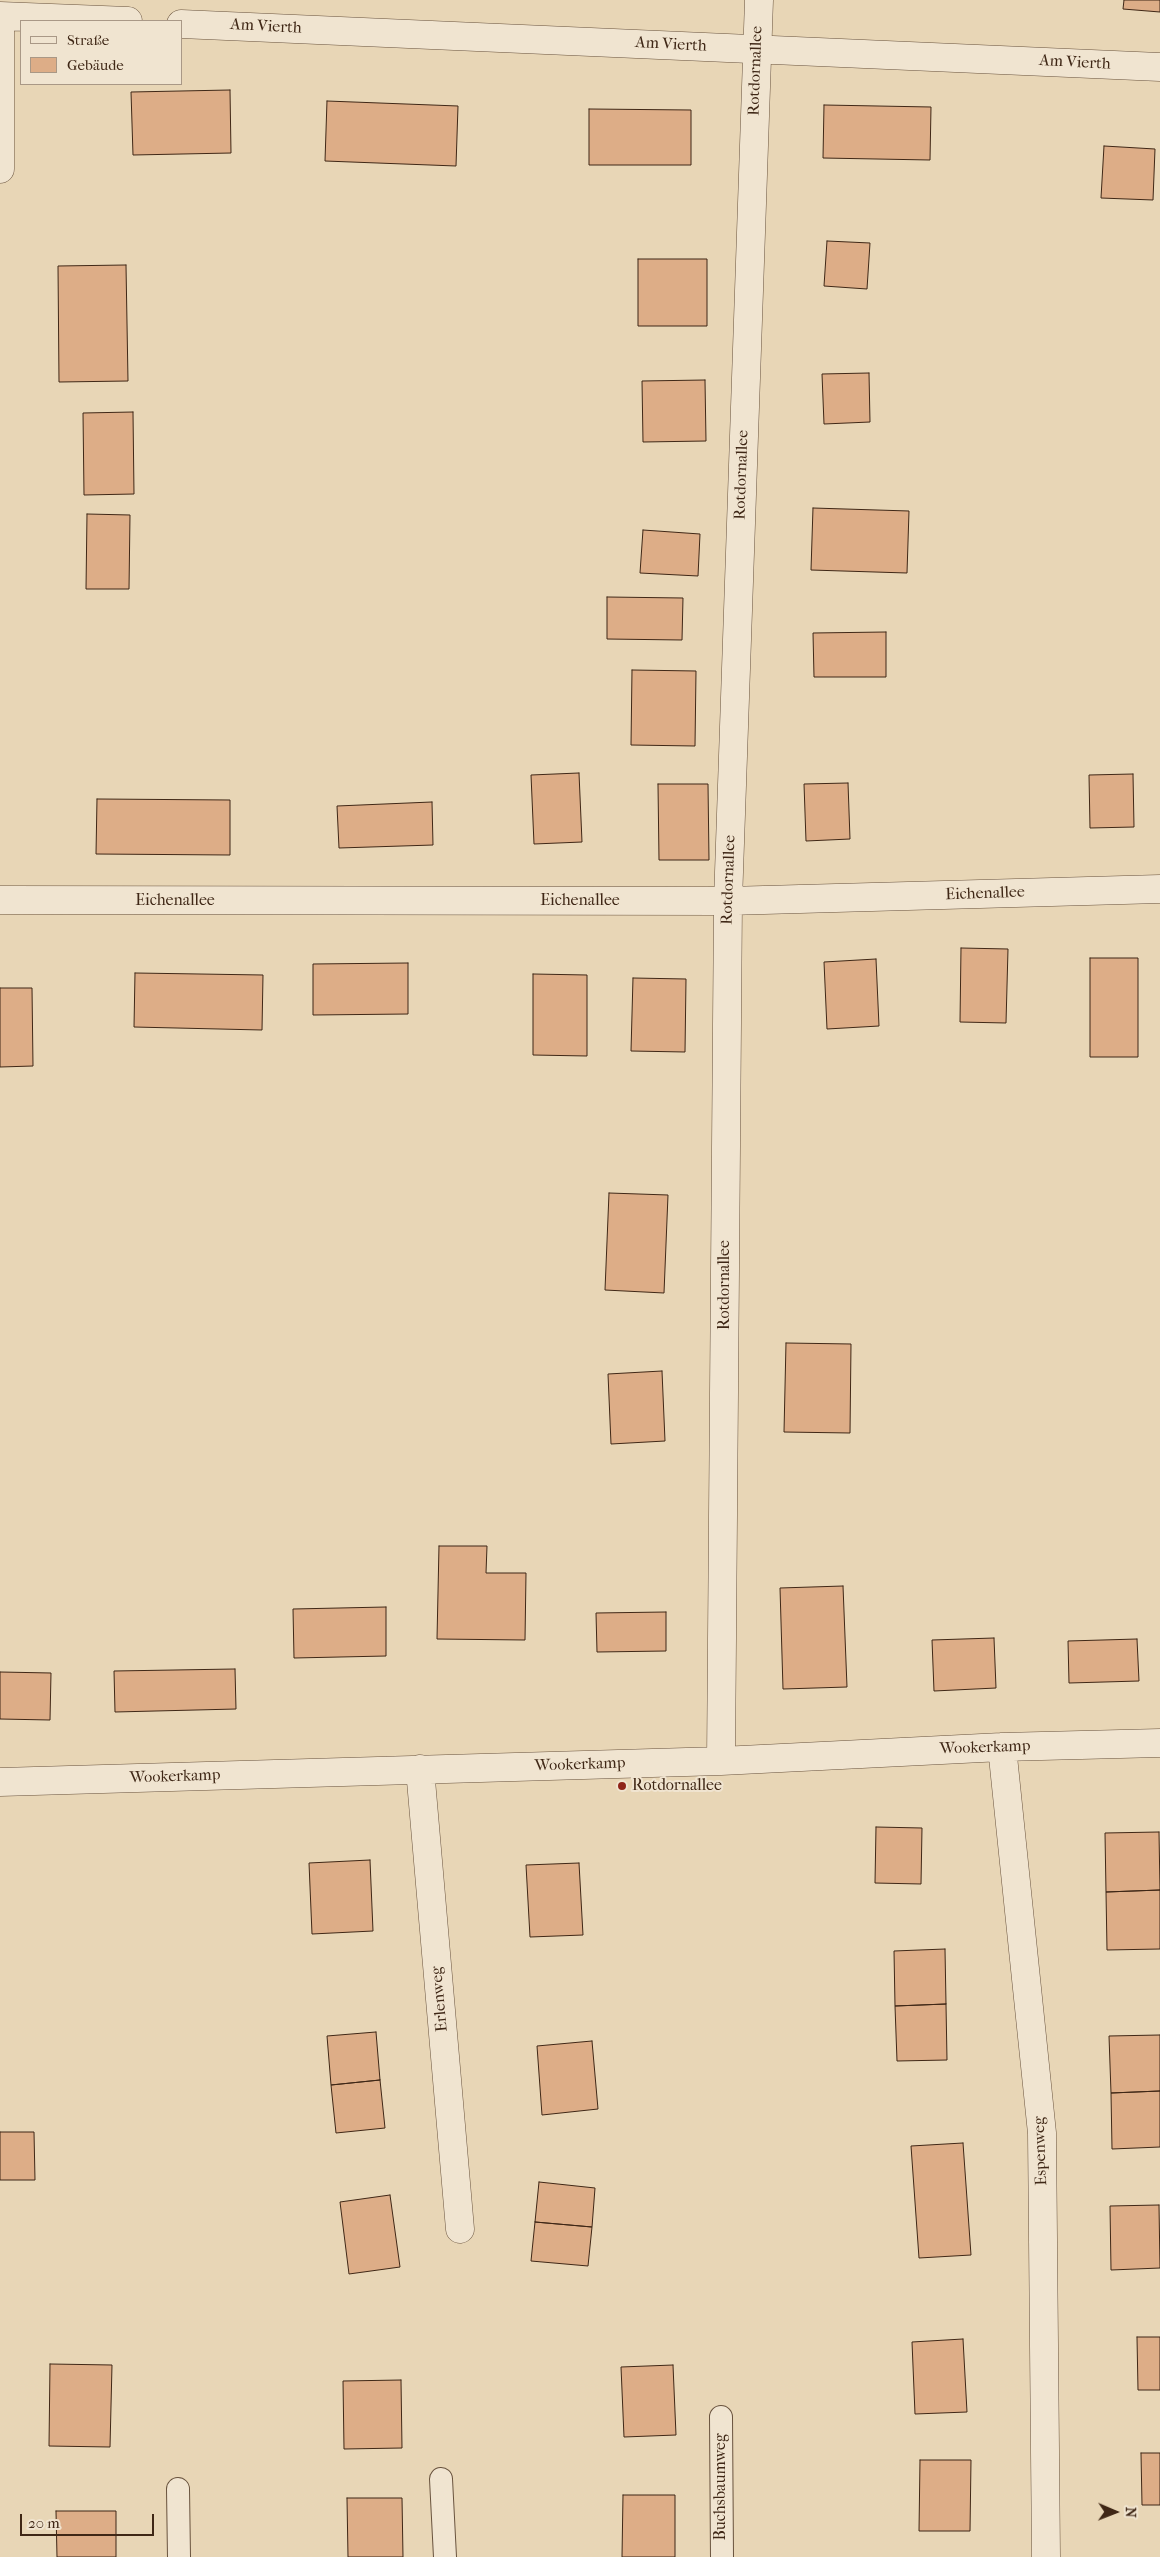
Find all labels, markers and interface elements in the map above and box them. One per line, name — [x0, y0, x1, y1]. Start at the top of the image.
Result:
street label: Am Vierth — [230, 16, 302, 38]
legend — [20, 20, 182, 85]
street label: Rotdornallee — [745, 26, 767, 116]
text: Straße — [67, 31, 109, 49]
street label: Am Vierth — [635, 34, 707, 56]
street label: Am Vierth — [1039, 52, 1111, 74]
text: Gebäude — [67, 56, 124, 74]
street label: Rotdornallee — [731, 430, 753, 520]
street label: Rotdornallee — [718, 835, 740, 925]
street label: Eichenallee — [945, 883, 1025, 905]
street label: Eichenallee — [135, 891, 215, 911]
street label: Eichenallee — [540, 891, 620, 911]
street label: Rotdornallee — [715, 1240, 735, 1330]
street label: Wookerkamp — [939, 1737, 1031, 1759]
street label: Wookerkamp — [534, 1754, 626, 1776]
street label: Wookerkamp — [129, 1766, 221, 1788]
place label: Rotdornallee — [632, 1776, 722, 1796]
marker: Rotdornallee — [616, 1780, 628, 1792]
street label: Erlenweg — [428, 1965, 452, 2033]
street label: Espenweg — [1030, 2116, 1052, 2186]
street label: Buchsbaumweg — [711, 2433, 731, 2541]
north arrow — [1090, 2487, 1140, 2537]
scale bar — [22, 2504, 156, 2536]
text: N — [1122, 2507, 1139, 2518]
text: 20 m — [28, 2514, 60, 2532]

